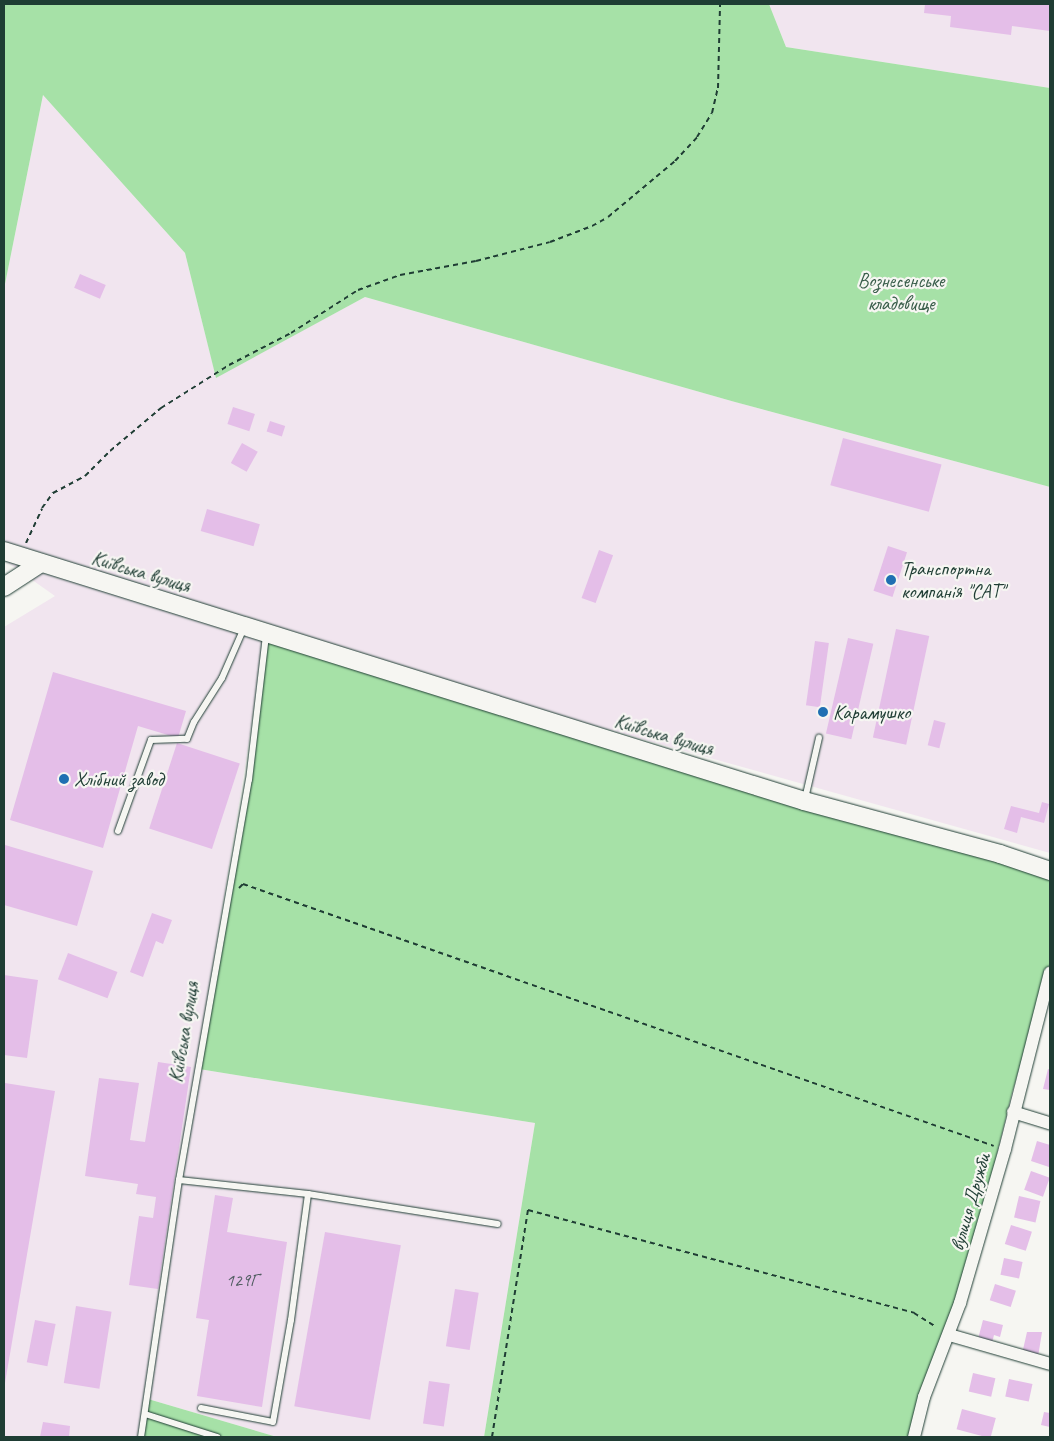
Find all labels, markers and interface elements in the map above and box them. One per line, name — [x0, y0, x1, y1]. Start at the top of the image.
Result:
park label: Вознесенське кладовище — [858, 269, 944, 316]
street label: Київська вулиця — [89, 546, 193, 598]
place label: Транспортна компанія "САТ" — [901, 556, 1005, 603]
marker: Транспортна компанія "САТ" — [885, 574, 897, 586]
place label: Карамушко — [833, 700, 910, 724]
marker: Карамушко — [817, 706, 829, 718]
street label: Київська вулиця — [612, 709, 716, 761]
place label: Хлібний завод — [74, 767, 164, 791]
marker: Хлібний завод — [58, 773, 70, 785]
street label: Київська вулиця — [163, 979, 205, 1085]
street label: вулиця Дружби — [945, 1150, 995, 1254]
house number: 129Г — [226, 1269, 258, 1291]

